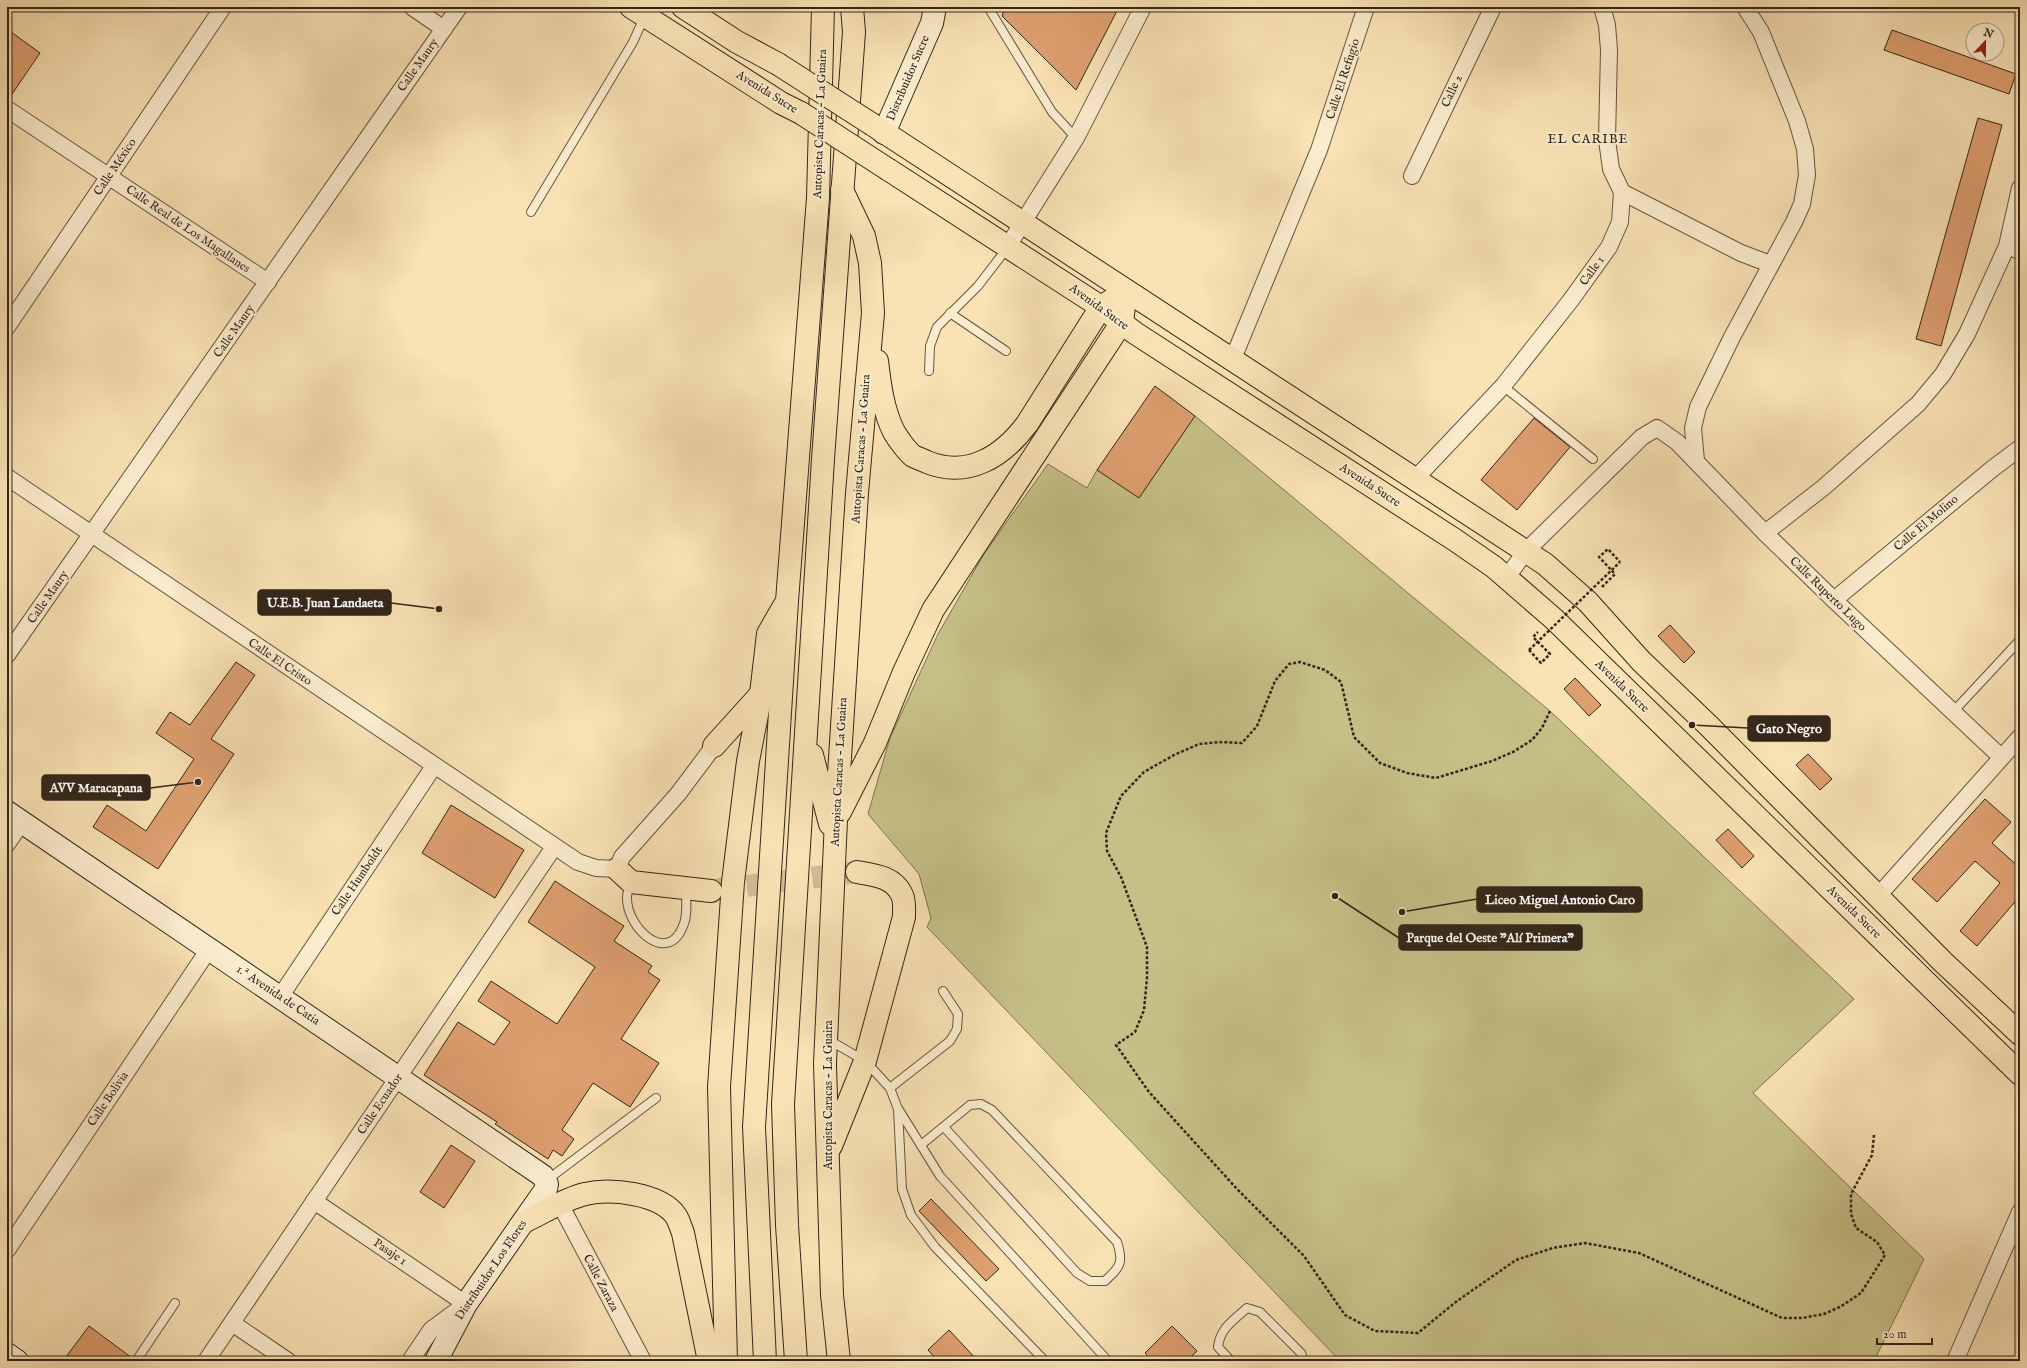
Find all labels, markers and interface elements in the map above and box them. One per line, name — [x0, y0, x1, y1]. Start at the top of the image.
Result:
north arrow — [1965, 22, 2005, 62]
text: N — [1980, 25, 1996, 42]
street label: Distribuidor Sucre — [883, 32, 933, 123]
street label: Calle Maury — [394, 35, 442, 94]
street label: Calle El Refugio — [1323, 36, 1363, 121]
street label: Autopista Caracas - La Guaira — [810, 48, 831, 200]
street label: Avenida Sucre — [733, 67, 801, 117]
street label: Calle 2 — [1438, 72, 1466, 110]
district label: EL CARIBE — [1547, 131, 1629, 148]
street label: Calle México — [90, 135, 140, 198]
street label: Calle Real de Los Magallanes — [123, 182, 253, 276]
street label: Calle 1 — [1576, 253, 1608, 289]
street label: Avenida Sucre — [1066, 280, 1132, 334]
street label: Calle Maury — [210, 301, 258, 360]
street label: Autopista Caracas - La Guaira — [848, 373, 875, 525]
street label: Avenida Sucre — [1336, 459, 1404, 511]
street label: Calle El Molino — [1891, 491, 1962, 554]
street label: Calle Ruperto Lugo — [1786, 554, 1870, 636]
street label: Calle Maury — [24, 567, 72, 626]
callout: U.E.B. Juan Landaeta — [258, 590, 391, 615]
text: U.E.B. Juan Landaeta — [266, 595, 384, 612]
street label: Calle El Cristo — [245, 635, 315, 689]
street label: Avenida Sucre — [1591, 656, 1653, 716]
street label: Autopista Caracas - La Guaira — [828, 696, 851, 848]
callout: Gato Negro — [1748, 716, 1830, 741]
text: Gato Negro — [1756, 721, 1822, 738]
callout: AVV Maracapana — [42, 775, 150, 800]
text: AVV Maracapana — [49, 780, 143, 797]
street label: Calle Humboldt — [328, 843, 386, 919]
street label: Avenida Sucre — [1823, 882, 1885, 942]
callout: Liceo Miguel Antonio Caro — [1477, 887, 1642, 912]
text: Liceo Miguel Antonio Caro — [1484, 892, 1635, 909]
callout: Parque del Oeste "Alí Primera" — [1399, 925, 1582, 950]
text: Parque del Oeste "Alí Primera" — [1406, 930, 1574, 947]
street label: 1.ª Avenida de Catia — [233, 962, 323, 1029]
street label: Autopista Caracas - La Guaira — [821, 1019, 837, 1171]
street label: Calle Bolivia — [84, 1068, 132, 1129]
street label: Calle Ecuador — [354, 1070, 406, 1137]
street label: Distribuidor Los Flores — [452, 1217, 530, 1323]
street label: Pasaje 1 — [371, 1235, 409, 1269]
street label: Calle Zaraza — [580, 1252, 623, 1315]
scale bar — [1877, 1320, 1932, 1346]
text: 20 m — [1883, 1327, 1906, 1342]

